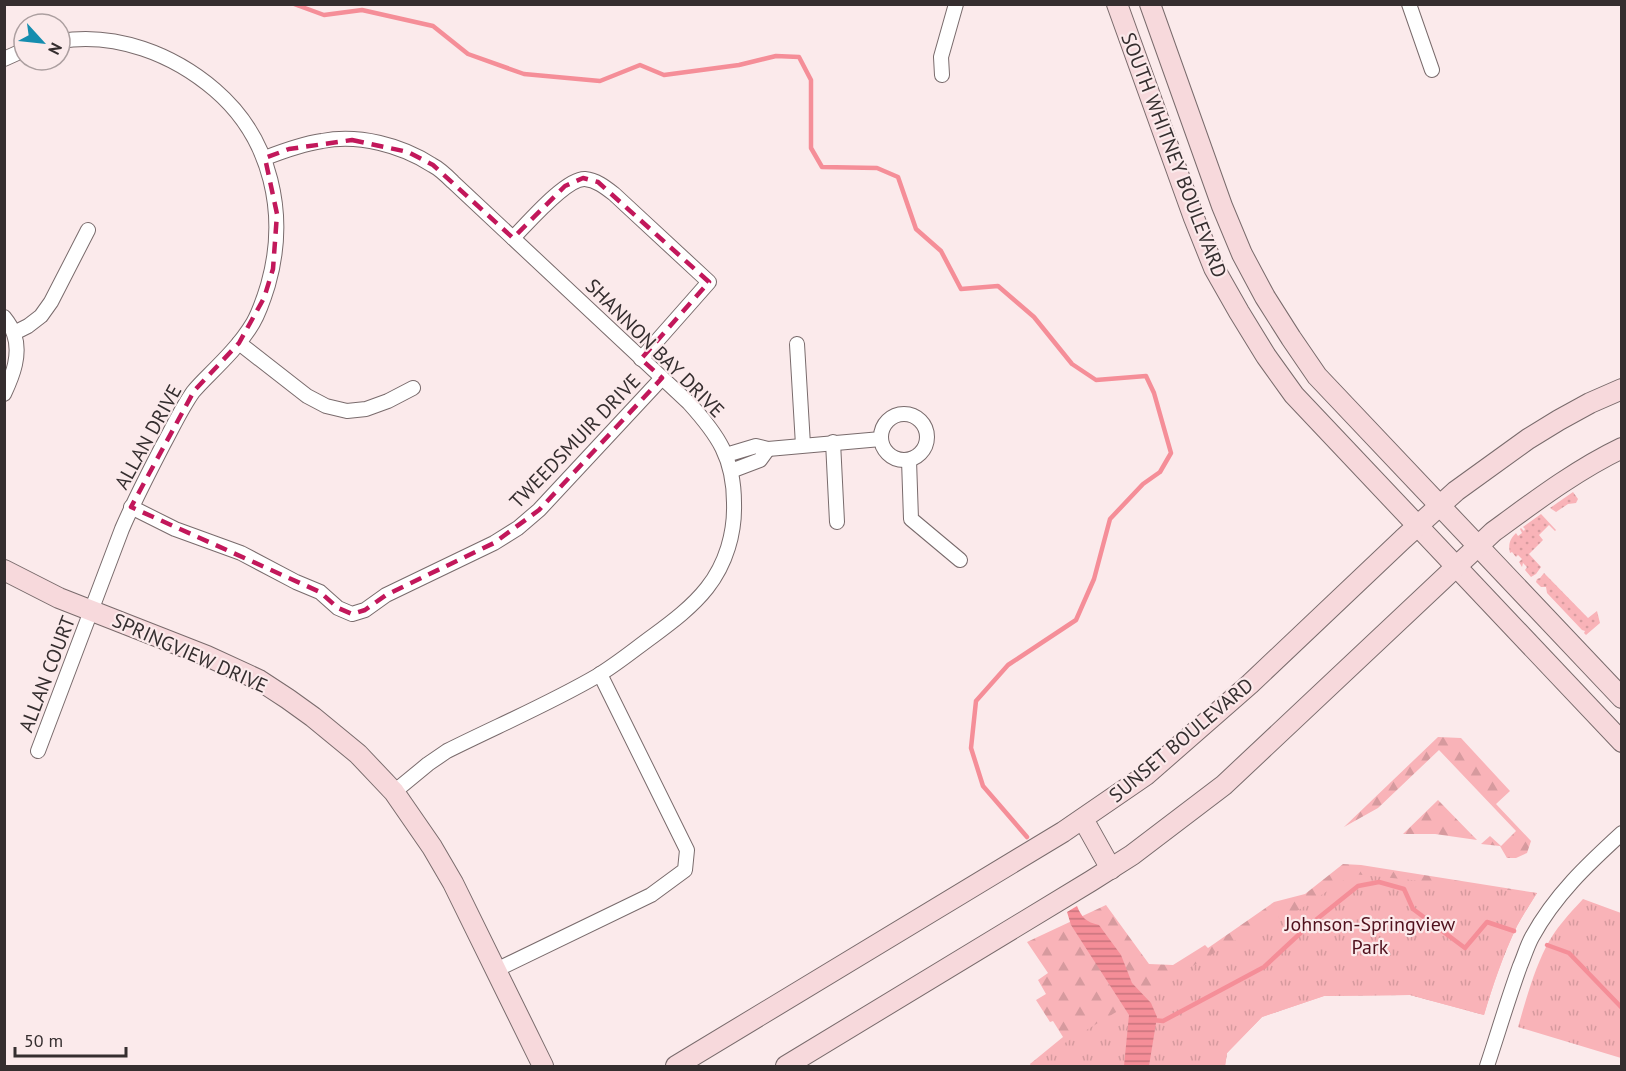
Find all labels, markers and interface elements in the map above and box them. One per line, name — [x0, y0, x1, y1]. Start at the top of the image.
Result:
north arrow — [12, 12, 72, 72]
street label: SOUTH WHITNEY BOULEVARD — [1115, 29, 1233, 281]
text: N — [44, 40, 67, 58]
street label: SHANNON BAY DRIVE — [580, 273, 730, 423]
street label: TWEEDSMUIR DRIVE — [504, 368, 646, 514]
street label: ALLAN DRIVE — [109, 380, 187, 494]
street label: SPRINGVIEW DRIVE — [108, 607, 272, 699]
street label: ALLAN COURT — [13, 612, 81, 736]
street label: SUNSET BOULEVARD — [1103, 672, 1259, 808]
park label: Johnson-Springview Park — [1284, 911, 1456, 960]
scale bar — [15, 1020, 126, 1058]
text: 50 m — [24, 1029, 63, 1052]

